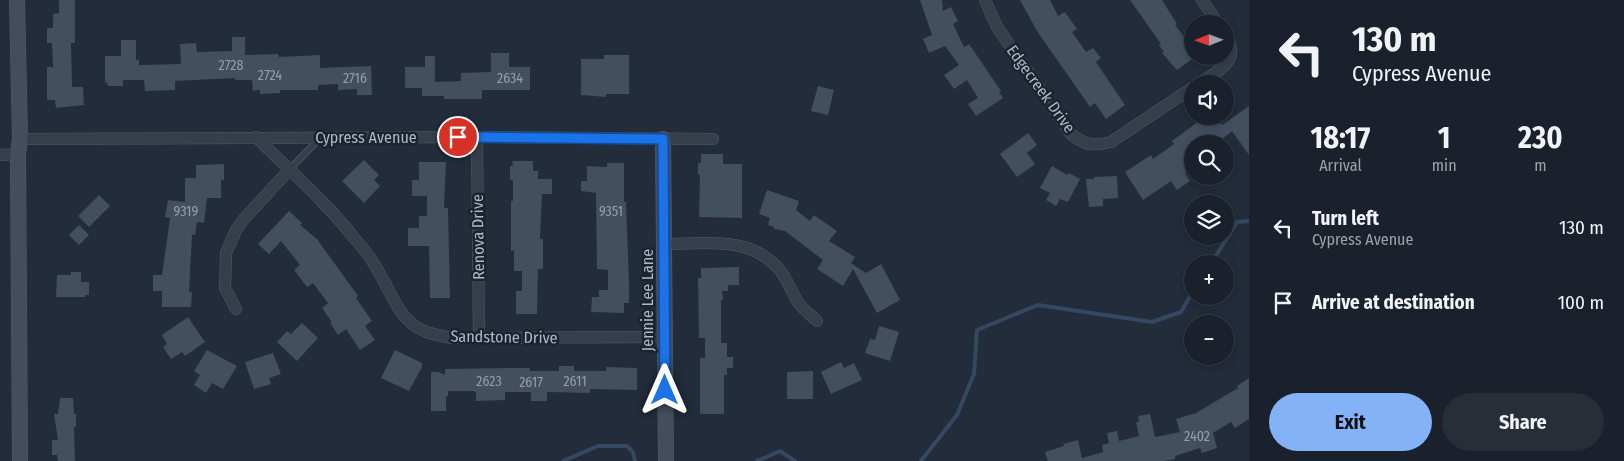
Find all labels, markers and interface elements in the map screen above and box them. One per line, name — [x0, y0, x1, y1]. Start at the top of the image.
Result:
north arrow — [1184, 15, 1234, 65]
map controls — [1184, 15, 1234, 365]
text: 130 m — [1352, 18, 1436, 60]
icon: left — [1269, 20, 1334, 85]
street label: Edgecreek Drive — [1003, 41, 1079, 137]
house number: 2728 — [219, 57, 243, 74]
text: Cypress Avenue — [1352, 60, 1491, 87]
house number: 2724 — [258, 67, 282, 84]
house number: 2716 — [343, 70, 367, 87]
house number: 2634 — [497, 70, 523, 87]
button: sound — [1184, 75, 1234, 125]
pin — [437, 116, 479, 158]
text: 18:17 — [1310, 120, 1370, 156]
text: 1 — [1438, 120, 1451, 156]
text: 230 — [1518, 120, 1563, 156]
icon: arrive — [444, 123, 472, 151]
street label: Cypress Avenue — [315, 128, 417, 147]
button: search — [1184, 135, 1234, 185]
text: Arrival — [1319, 156, 1362, 175]
text: min — [1432, 156, 1457, 175]
text: m — [1534, 156, 1546, 175]
street label: Renova Drive — [468, 194, 488, 280]
button: layers — [1184, 195, 1234, 245]
house number: 9319 — [174, 203, 199, 220]
house number: 9351 — [599, 203, 623, 220]
text: Turn left — [1312, 207, 1379, 230]
icon: left — [1269, 214, 1297, 242]
text: 130 m — [1559, 216, 1604, 239]
text: Cypress Avenue — [1312, 230, 1413, 249]
street label: Jennie Lee Lane — [638, 249, 657, 351]
button: + — [1184, 255, 1234, 305]
icon: arrive — [1269, 289, 1297, 317]
text: Arrive at destination — [1312, 291, 1475, 314]
text: 100 m — [1558, 291, 1604, 314]
button: − — [1184, 315, 1234, 365]
street label: Sandstone Drive — [450, 327, 558, 347]
position arrow — [638, 363, 690, 415]
house number: 2623 — [476, 373, 502, 390]
house number: 2611 — [563, 373, 587, 390]
house number: 2617 — [519, 374, 543, 391]
button: Exit — [1269, 393, 1432, 451]
button: Share — [1442, 393, 1604, 451]
house number: 2402 — [1184, 428, 1210, 445]

